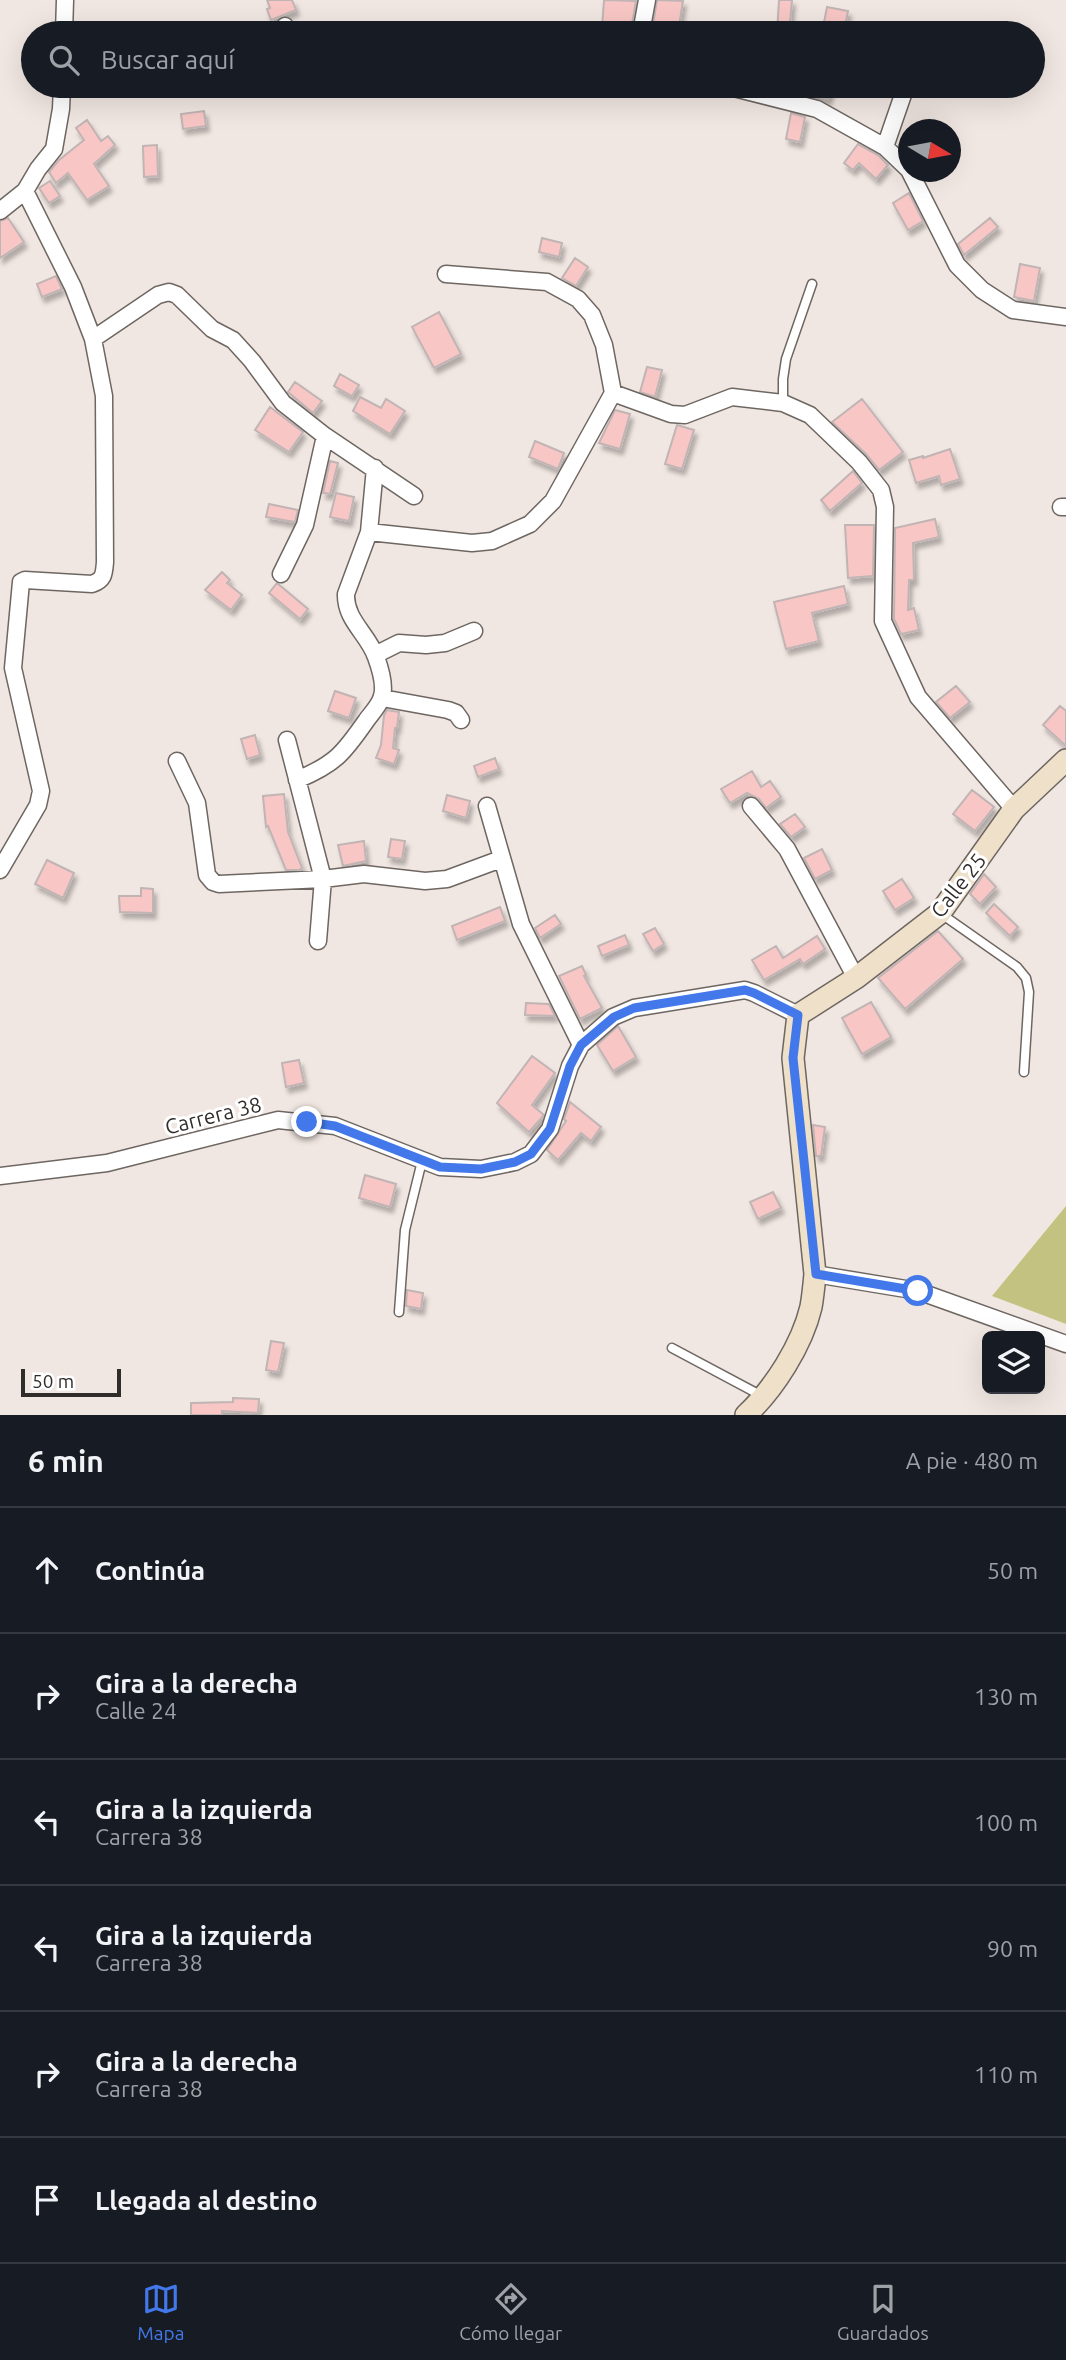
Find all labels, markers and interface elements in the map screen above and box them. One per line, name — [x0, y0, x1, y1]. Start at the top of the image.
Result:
search box — [21, 21, 1045, 98]
icon: search — [45, 41, 83, 79]
text: Buscar aquí — [101, 45, 235, 74]
north arrow — [898, 119, 961, 182]
street label: Calle 25 — [926, 848, 990, 922]
street label: Carrera 38 — [162, 1091, 264, 1139]
route end — [291, 1106, 322, 1137]
route start — [902, 1275, 933, 1306]
map controls — [982, 1331, 1045, 1394]
button: layers — [982, 1331, 1045, 1394]
scale bar — [21, 1366, 121, 1398]
text: 50 m — [32, 1370, 74, 1392]
text: 6 min — [28, 1444, 104, 1478]
text: A pie · 480 m — [906, 1448, 1038, 1473]
icon: ahead — [28, 1551, 66, 1589]
text: Continúa — [95, 1556, 205, 1585]
text: 50 m — [987, 1558, 1038, 1583]
text: Gira a la derecha — [95, 1669, 298, 1698]
icon: right — [28, 1677, 66, 1715]
text: 130 m — [974, 1684, 1038, 1709]
text: Calle 24 — [95, 1698, 177, 1723]
text: Gira a la izquierda — [95, 1795, 313, 1824]
icon: left — [28, 1803, 66, 1841]
text: 100 m — [974, 1810, 1038, 1835]
text: Carrera 38 — [95, 1824, 203, 1849]
text: Gira a la izquierda — [95, 1921, 313, 1950]
icon: left — [28, 1929, 66, 1967]
text: 90 m — [987, 1936, 1038, 1961]
text: Carrera 38 — [95, 1950, 203, 1975]
text: Gira a la derecha — [95, 2047, 298, 2076]
icon: right — [28, 2055, 66, 2093]
text: 110 m — [974, 2062, 1038, 2087]
text: Carrera 38 — [95, 2076, 203, 2101]
icon: arrive — [28, 2181, 66, 2219]
text: Llegada al destino — [95, 2186, 318, 2215]
tab: Mapa — [137, 2280, 185, 2344]
tab: Cómo llegar — [459, 2280, 562, 2344]
tab: Guardados — [837, 2280, 929, 2344]

